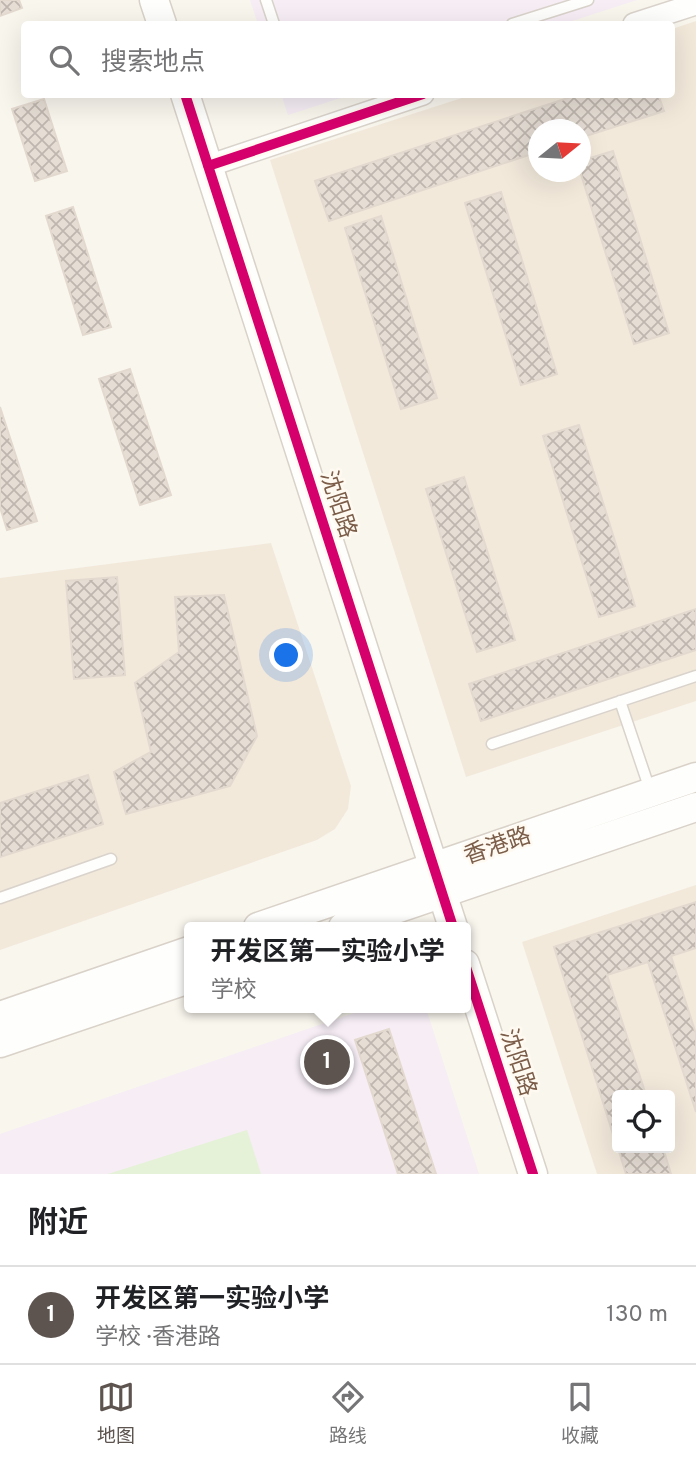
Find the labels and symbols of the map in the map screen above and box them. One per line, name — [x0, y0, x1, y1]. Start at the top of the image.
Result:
north arrow — [528, 119, 591, 182]
street label: 沈阳路 — [312, 467, 361, 542]
your location — [269, 638, 303, 672]
street label: 香港路 — [460, 822, 535, 872]
street label: 沈阳路 — [492, 1025, 541, 1100]
pin: 1 — [304, 1036, 350, 1088]

